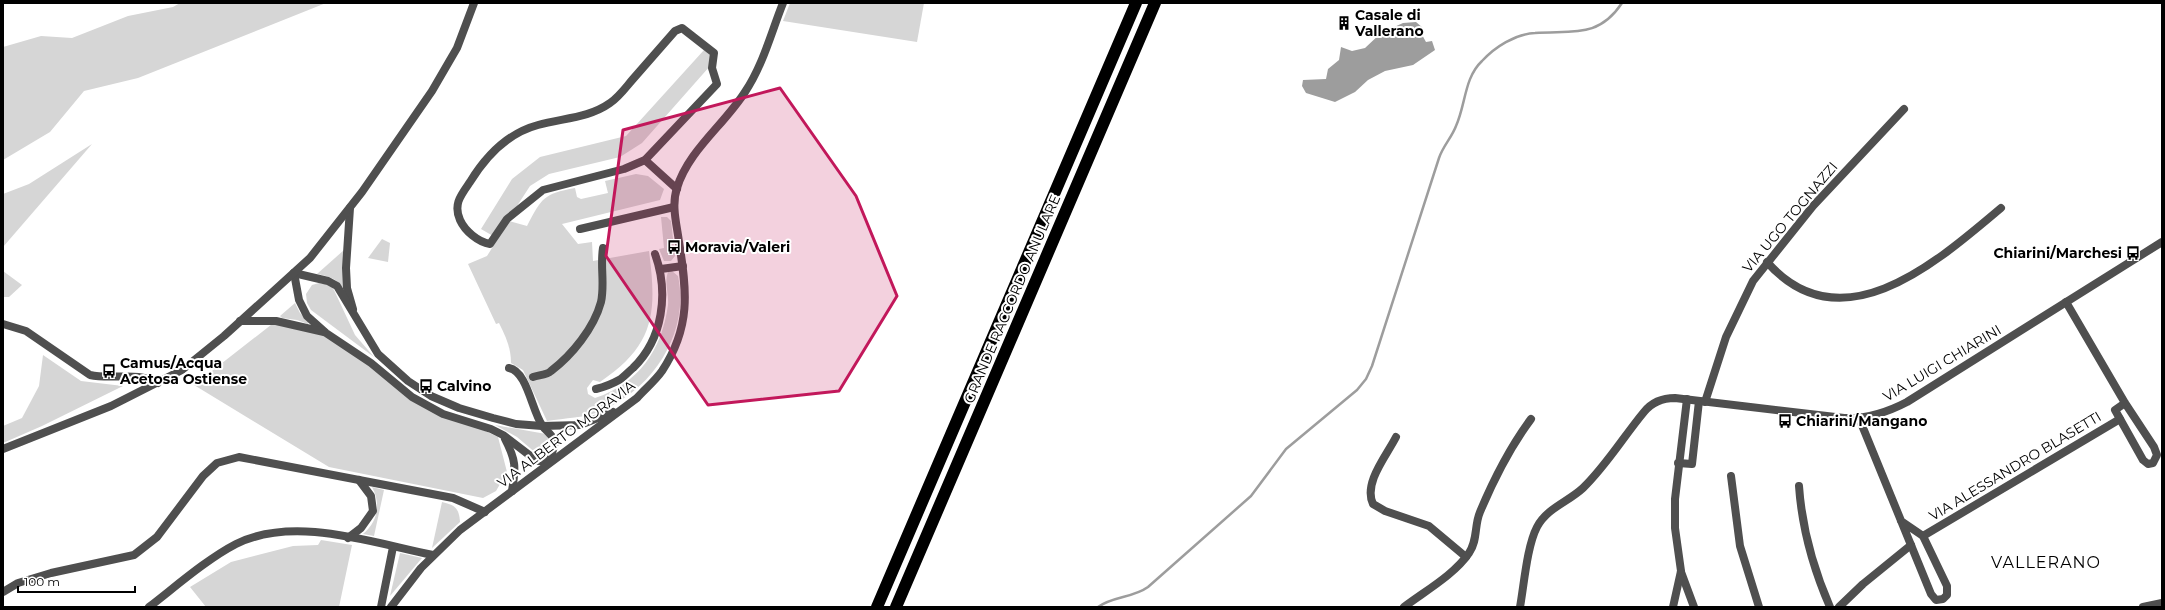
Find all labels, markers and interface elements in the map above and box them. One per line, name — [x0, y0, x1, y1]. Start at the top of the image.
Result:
place label: Casale di Vallerano — [1354, 6, 1424, 40]
building icon: Casale di Vallerano — [1336, 15, 1352, 31]
street label: VIA UGO TOGNAZZI — [1738, 158, 1842, 276]
street label: GRANDE RACCORDO ANULARE — [960, 192, 1064, 406]
place label: Moravia/Valeri — [685, 238, 790, 256]
bus stop icon: Moravia/Valeri — [666, 239, 682, 255]
place label: Chiarini/Marchesi — [1993, 244, 2122, 262]
bus stop icon: Chiarini/Marchesi — [2125, 245, 2141, 261]
street label: VIA LUIGI CHIARINI — [1879, 320, 2005, 406]
place label: Camus/Acqua Acetosa Ostiense — [119, 354, 247, 388]
bus stop icon: Camus/Acqua Acetosa Ostiense — [101, 363, 117, 379]
street label: VIA ALBERTO MORAVIA — [494, 376, 639, 492]
place label: Calvino — [437, 377, 491, 395]
bus stop icon: Calvino — [418, 378, 434, 394]
street label: VIA ALESSANDRO BLASETTI — [1925, 407, 2105, 525]
place label: Chiarini/Mangano — [1796, 412, 1927, 430]
bus stop icon: Chiarini/Mangano — [1777, 413, 1793, 429]
district label: VALLERANO — [1991, 553, 2101, 572]
scale bar — [18, 568, 135, 594]
text: 100 m — [24, 574, 60, 589]

